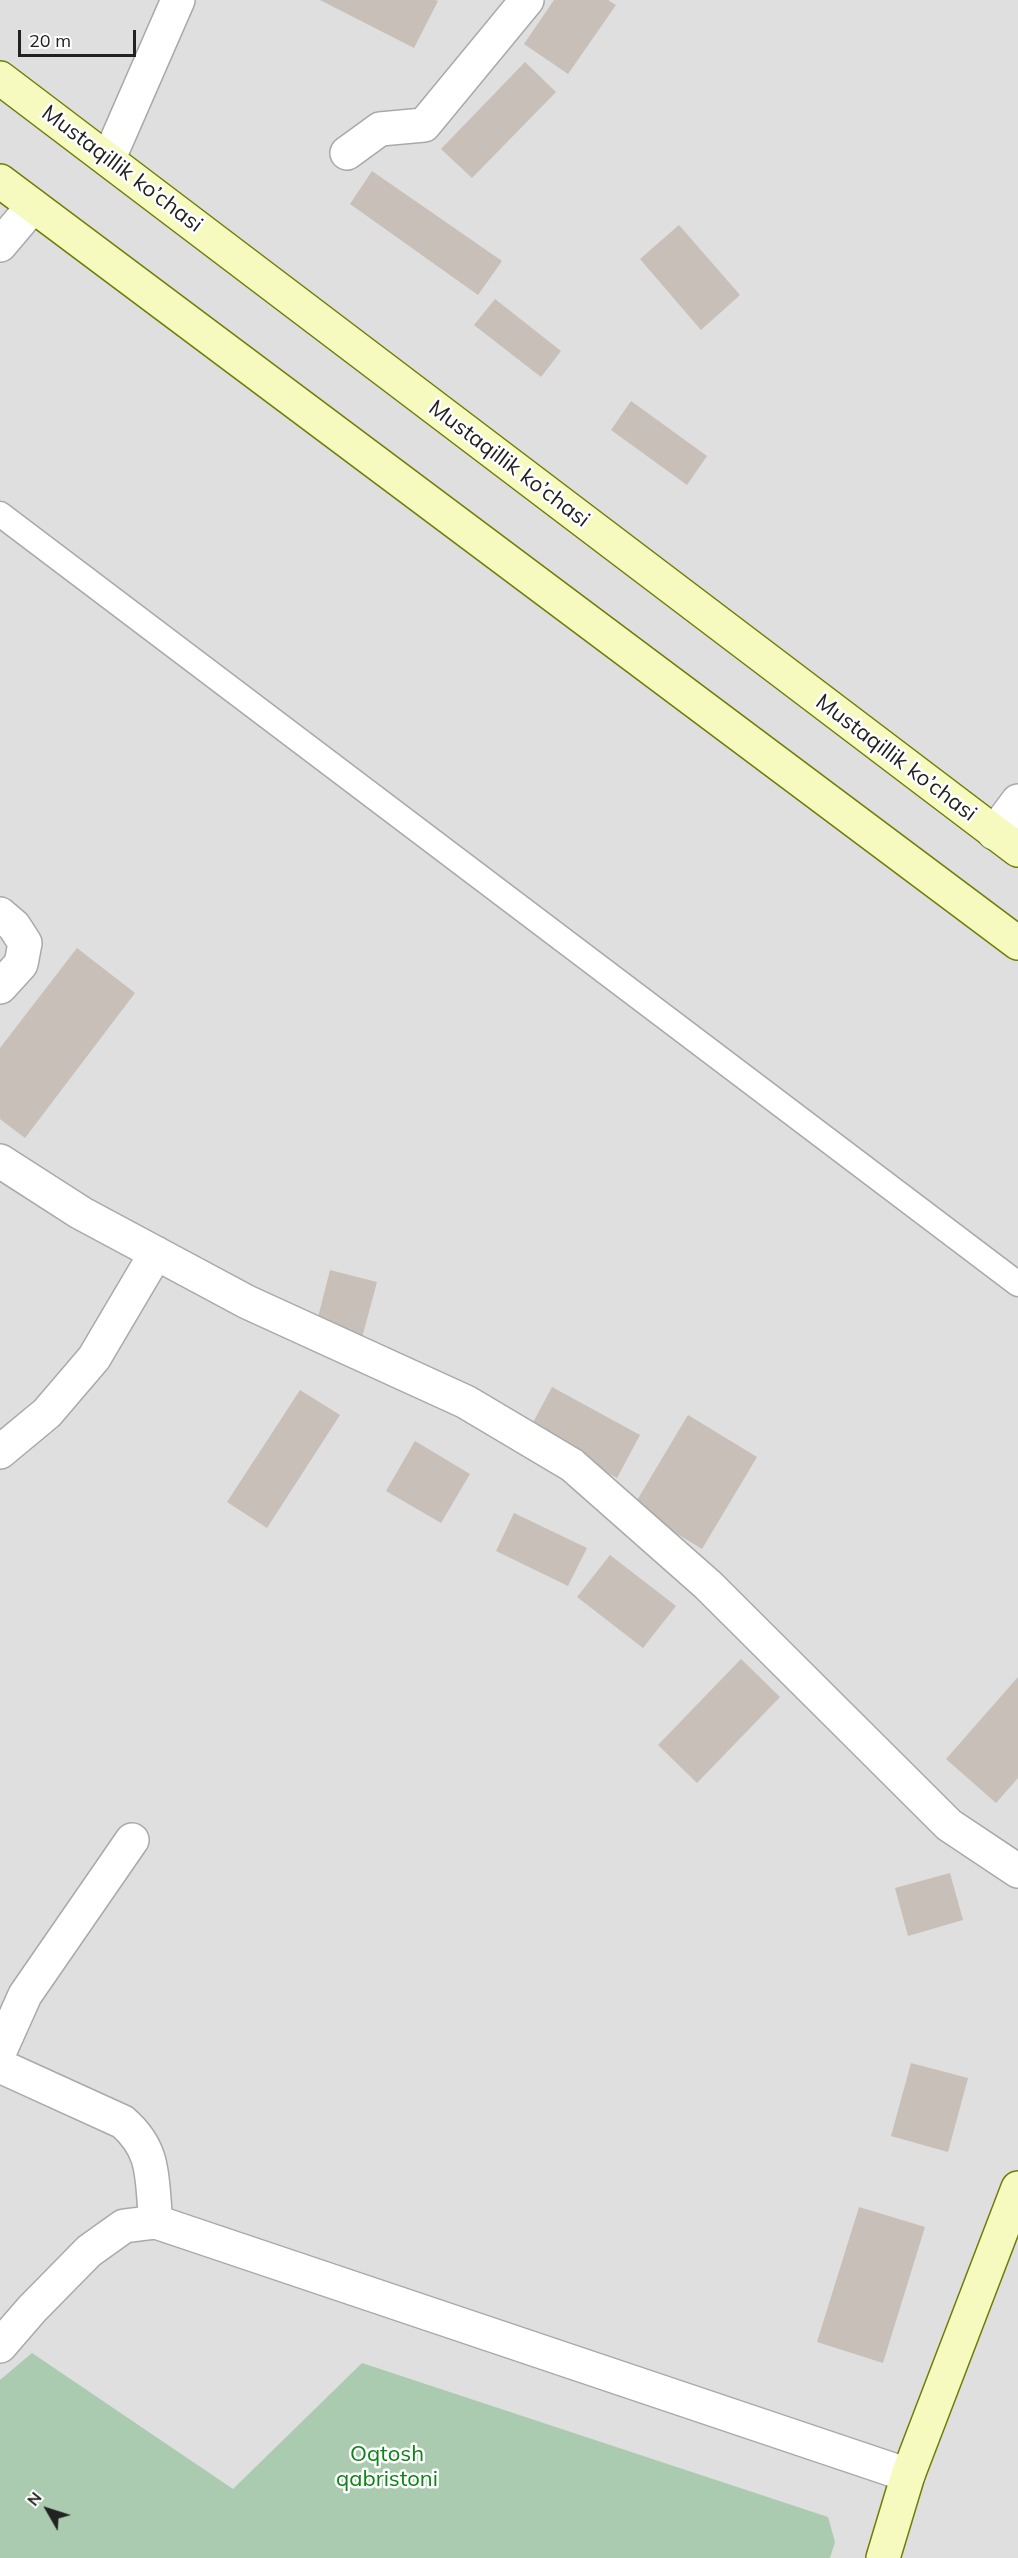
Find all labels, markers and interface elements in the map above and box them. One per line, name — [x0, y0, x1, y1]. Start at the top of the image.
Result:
scale bar — [21, 18, 140, 56]
text: 20 m — [29, 29, 71, 52]
street label: Mustaqillik ko’chasi — [36, 100, 208, 238]
street label: Mustaqillik ko’chasi — [423, 395, 595, 533]
street label: Mustaqillik ko’chasi — [810, 689, 982, 827]
park label: Oqtosh qabristoni — [336, 2441, 438, 2492]
north arrow — [18, 2480, 78, 2540]
text: N — [22, 2488, 46, 2510]

